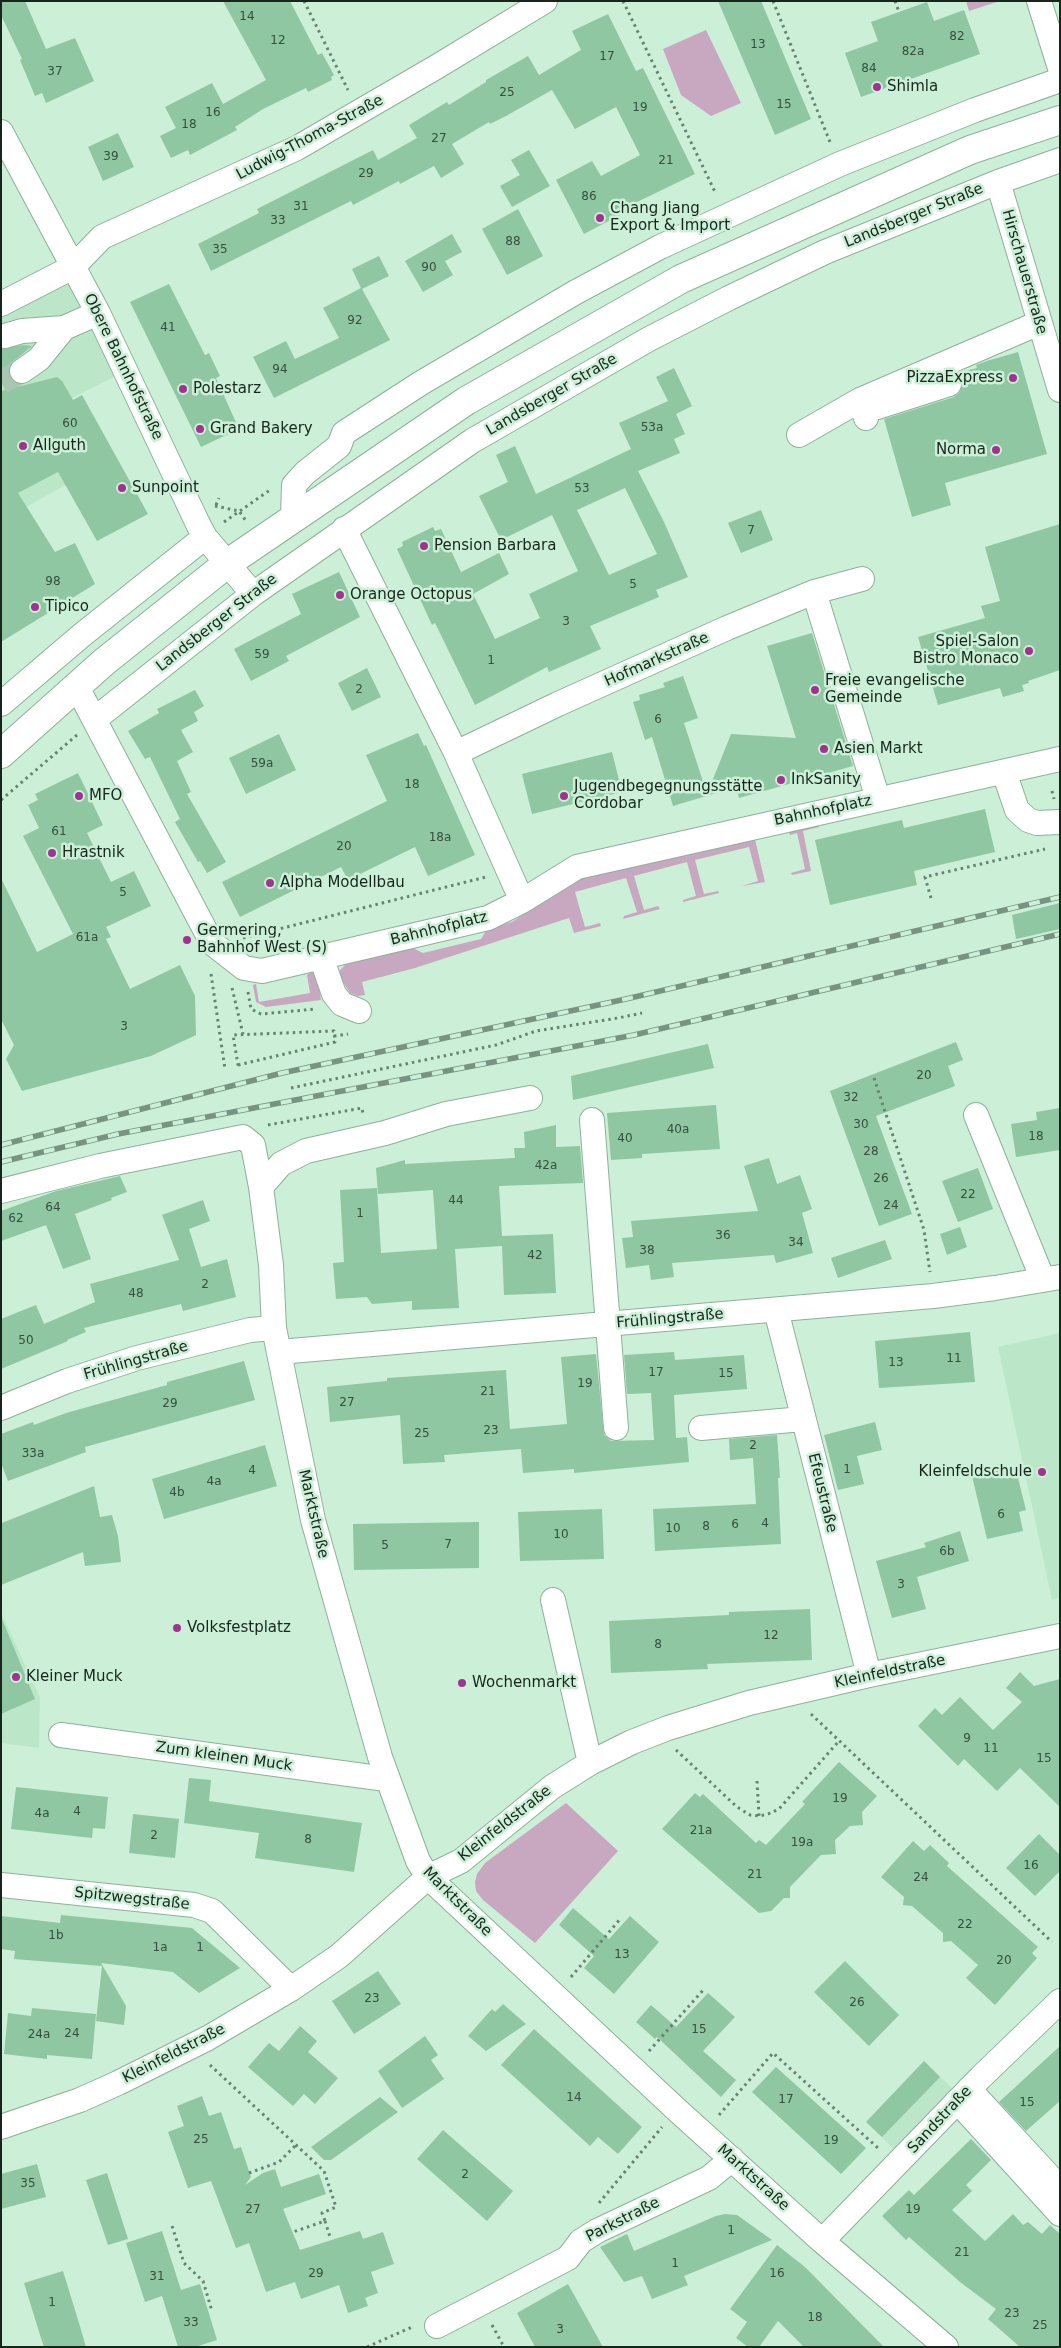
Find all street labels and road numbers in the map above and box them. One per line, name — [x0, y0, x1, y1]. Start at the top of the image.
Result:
street label: Ludwig-Thoma-Straße — [234, 92, 386, 184]
street label: Landsberger Straße — [842, 180, 986, 252]
street label: Hirschauerstraße — [998, 208, 1050, 336]
street label: Obere Bahnhofstraße — [80, 291, 166, 443]
street label: Landsberger Straße — [483, 350, 621, 440]
street label: Landsberger Straße — [153, 570, 281, 676]
street label: Hofmarkstraße — [602, 629, 712, 691]
street label: Bahnhofplatz — [773, 792, 873, 830]
street label: Bahnhofplatz — [389, 908, 489, 950]
street label: Frühlingstraße — [616, 1305, 724, 1333]
street label: Frühlingstraße — [82, 1337, 190, 1385]
street label: Efeustraße — [803, 1451, 841, 1535]
street label: Marktstraße — [294, 1468, 332, 1560]
street label: Kleinfeldstraße — [833, 1651, 947, 1693]
street label: Zum kleinen Muck — [155, 1738, 293, 1776]
street label: Kleinfeldstraße — [455, 1782, 555, 1866]
street label: Marktstraße — [419, 1864, 495, 1940]
street label: Spitzwegstraße — [74, 1884, 190, 1914]
street label: Kleinfeldstraße — [120, 2020, 228, 2088]
street label: Sandstraße — [904, 2083, 976, 2157]
street label: Marktstraße — [713, 2141, 793, 2215]
street label: Parkstraße — [583, 2194, 663, 2246]

